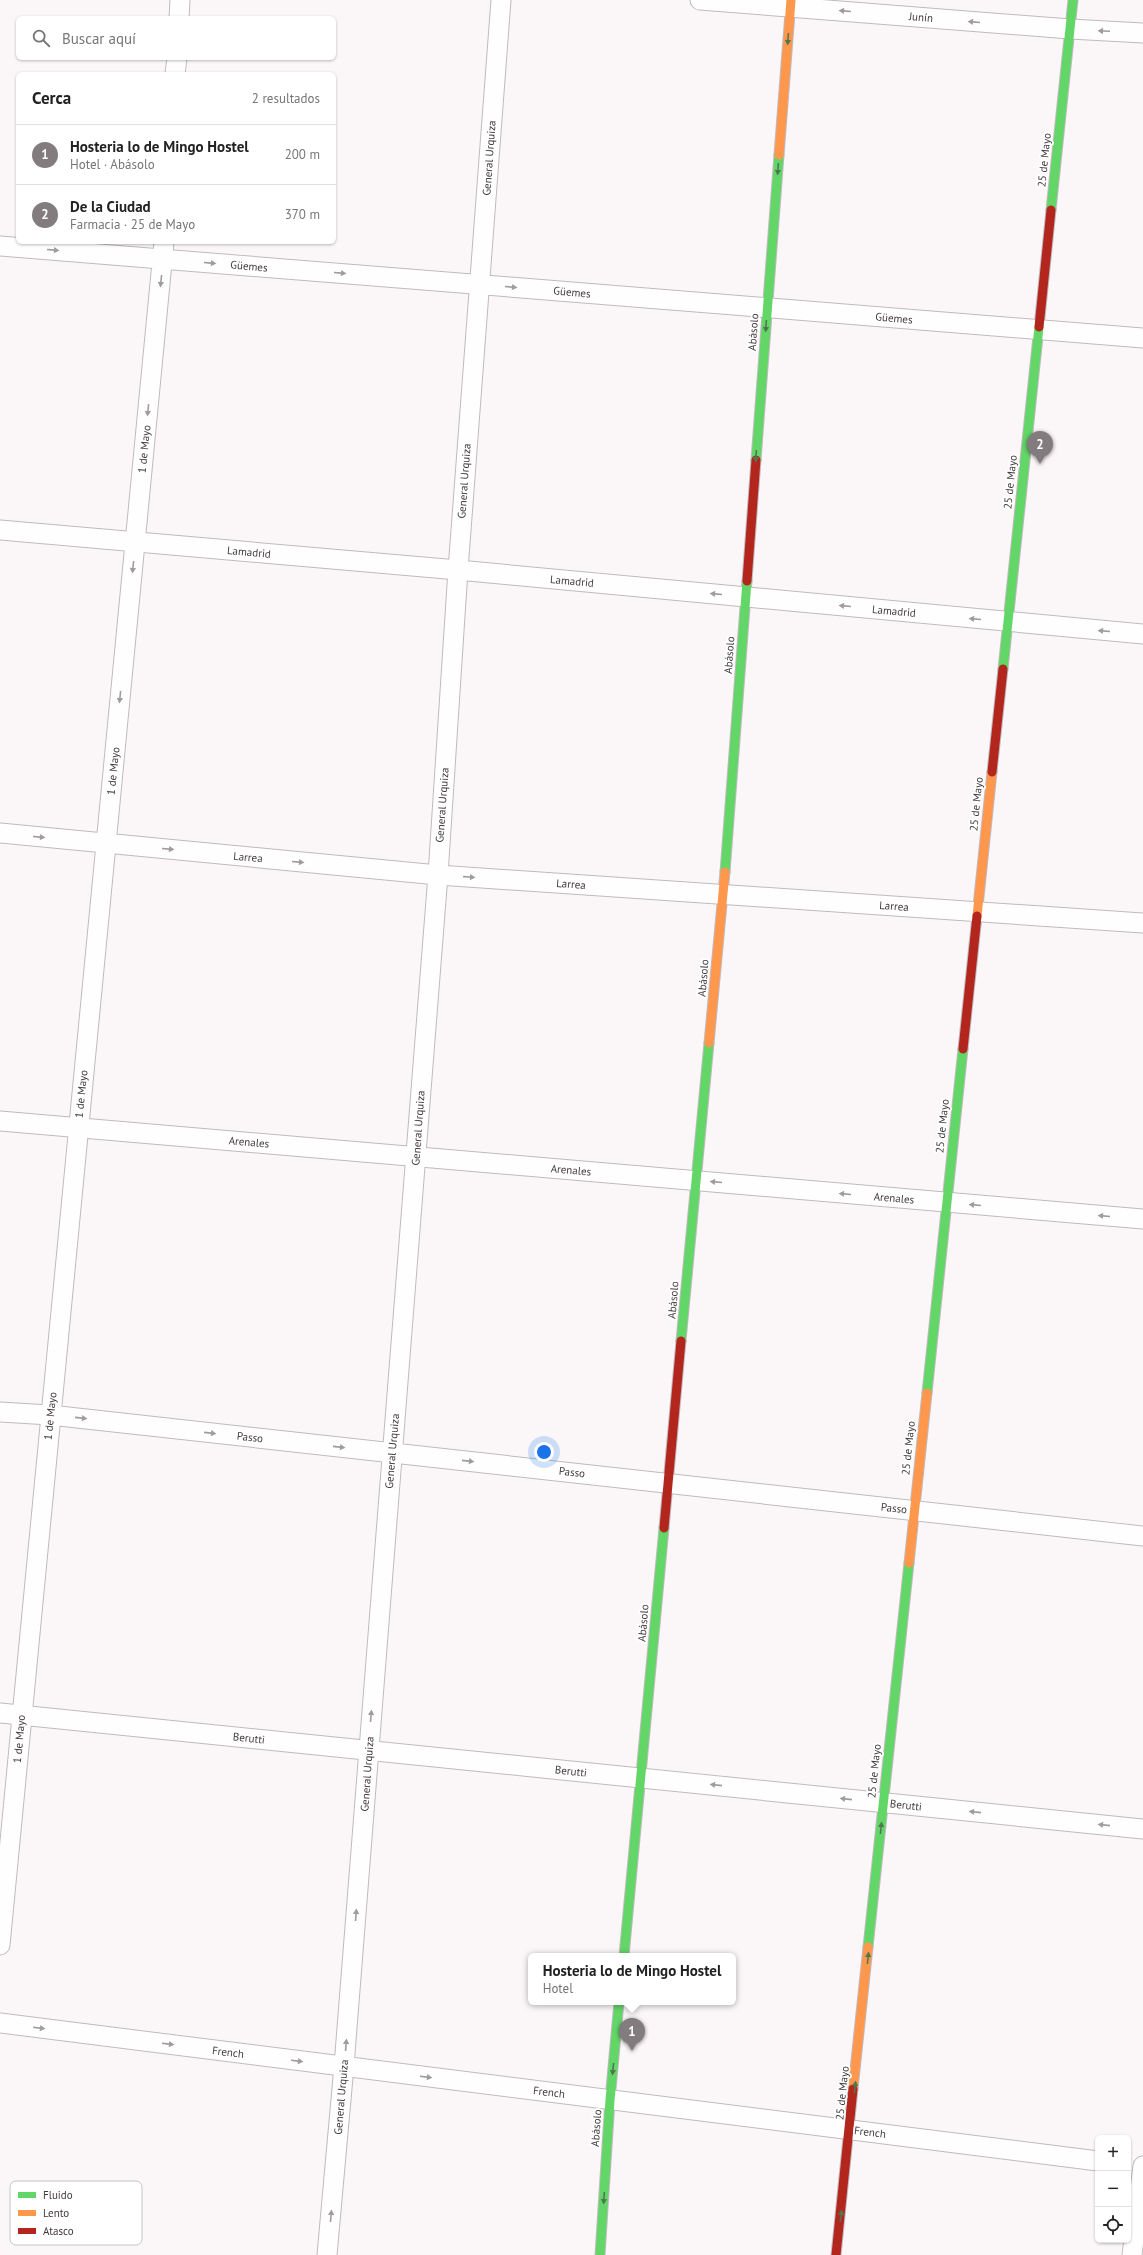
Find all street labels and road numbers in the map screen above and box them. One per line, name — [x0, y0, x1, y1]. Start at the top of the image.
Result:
street label: Junín — [907, 9, 934, 25]
street label: General Urquiza — [479, 120, 499, 196]
street label: 25 de Mayo — [1034, 132, 1054, 188]
street label: Güemes — [230, 257, 269, 275]
street label: Güemes — [553, 283, 592, 301]
street label: Güemes — [875, 309, 914, 327]
street label: Abásolo — [745, 313, 761, 351]
street label: 1 de Mayo — [135, 424, 154, 474]
street label: General Urquiza — [454, 443, 474, 519]
street label: 25 de Mayo — [1000, 454, 1020, 510]
street label: Lamadrid — [227, 543, 272, 561]
street label: Lamadrid — [550, 572, 595, 590]
street label: Lamadrid — [872, 602, 917, 620]
street label: Abásolo — [721, 636, 737, 674]
street label: 1 de Mayo — [104, 746, 123, 796]
street label: General Urquiza — [432, 767, 452, 843]
street label: 25 de Mayo — [966, 776, 986, 832]
street label: Larrea — [233, 849, 263, 865]
street label: Larrea — [556, 876, 586, 892]
street label: Larrea — [879, 898, 909, 914]
street label: Abásolo — [694, 959, 712, 997]
street label: 1 de Mayo — [72, 1069, 91, 1119]
street label: General Urquiza — [408, 1090, 428, 1166]
street label: 25 de Mayo — [932, 1098, 952, 1154]
street label: Arenales — [228, 1133, 270, 1151]
street label: Arenales — [550, 1161, 592, 1179]
street label: Arenales — [873, 1189, 915, 1207]
street label: Abásolo — [664, 1281, 682, 1319]
street label: 1 de Mayo — [41, 1391, 60, 1441]
street label: General Urquiza — [382, 1413, 402, 1489]
street label: 25 de Mayo — [898, 1420, 918, 1476]
street label: Passo — [236, 1429, 264, 1445]
street label: Passo — [558, 1464, 586, 1480]
street label: Passo — [880, 1500, 908, 1516]
street label: Abásolo — [634, 1604, 652, 1642]
street label: 1 de Mayo — [10, 1714, 28, 1764]
street label: Berutti — [232, 1729, 266, 1747]
street label: General Urquiza — [357, 1736, 377, 1812]
street label: 25 de Mayo — [864, 1743, 884, 1799]
street label: Berutti — [554, 1762, 588, 1780]
street label: Berutti — [889, 1796, 923, 1814]
street label: French — [211, 2043, 245, 2061]
street label: General Urquiza — [331, 2059, 351, 2135]
street label: 25 de Mayo — [832, 2065, 852, 2121]
street label: French — [532, 2083, 566, 2101]
street label: Abásolo — [588, 2109, 604, 2147]
street label: French — [853, 2123, 887, 2141]

